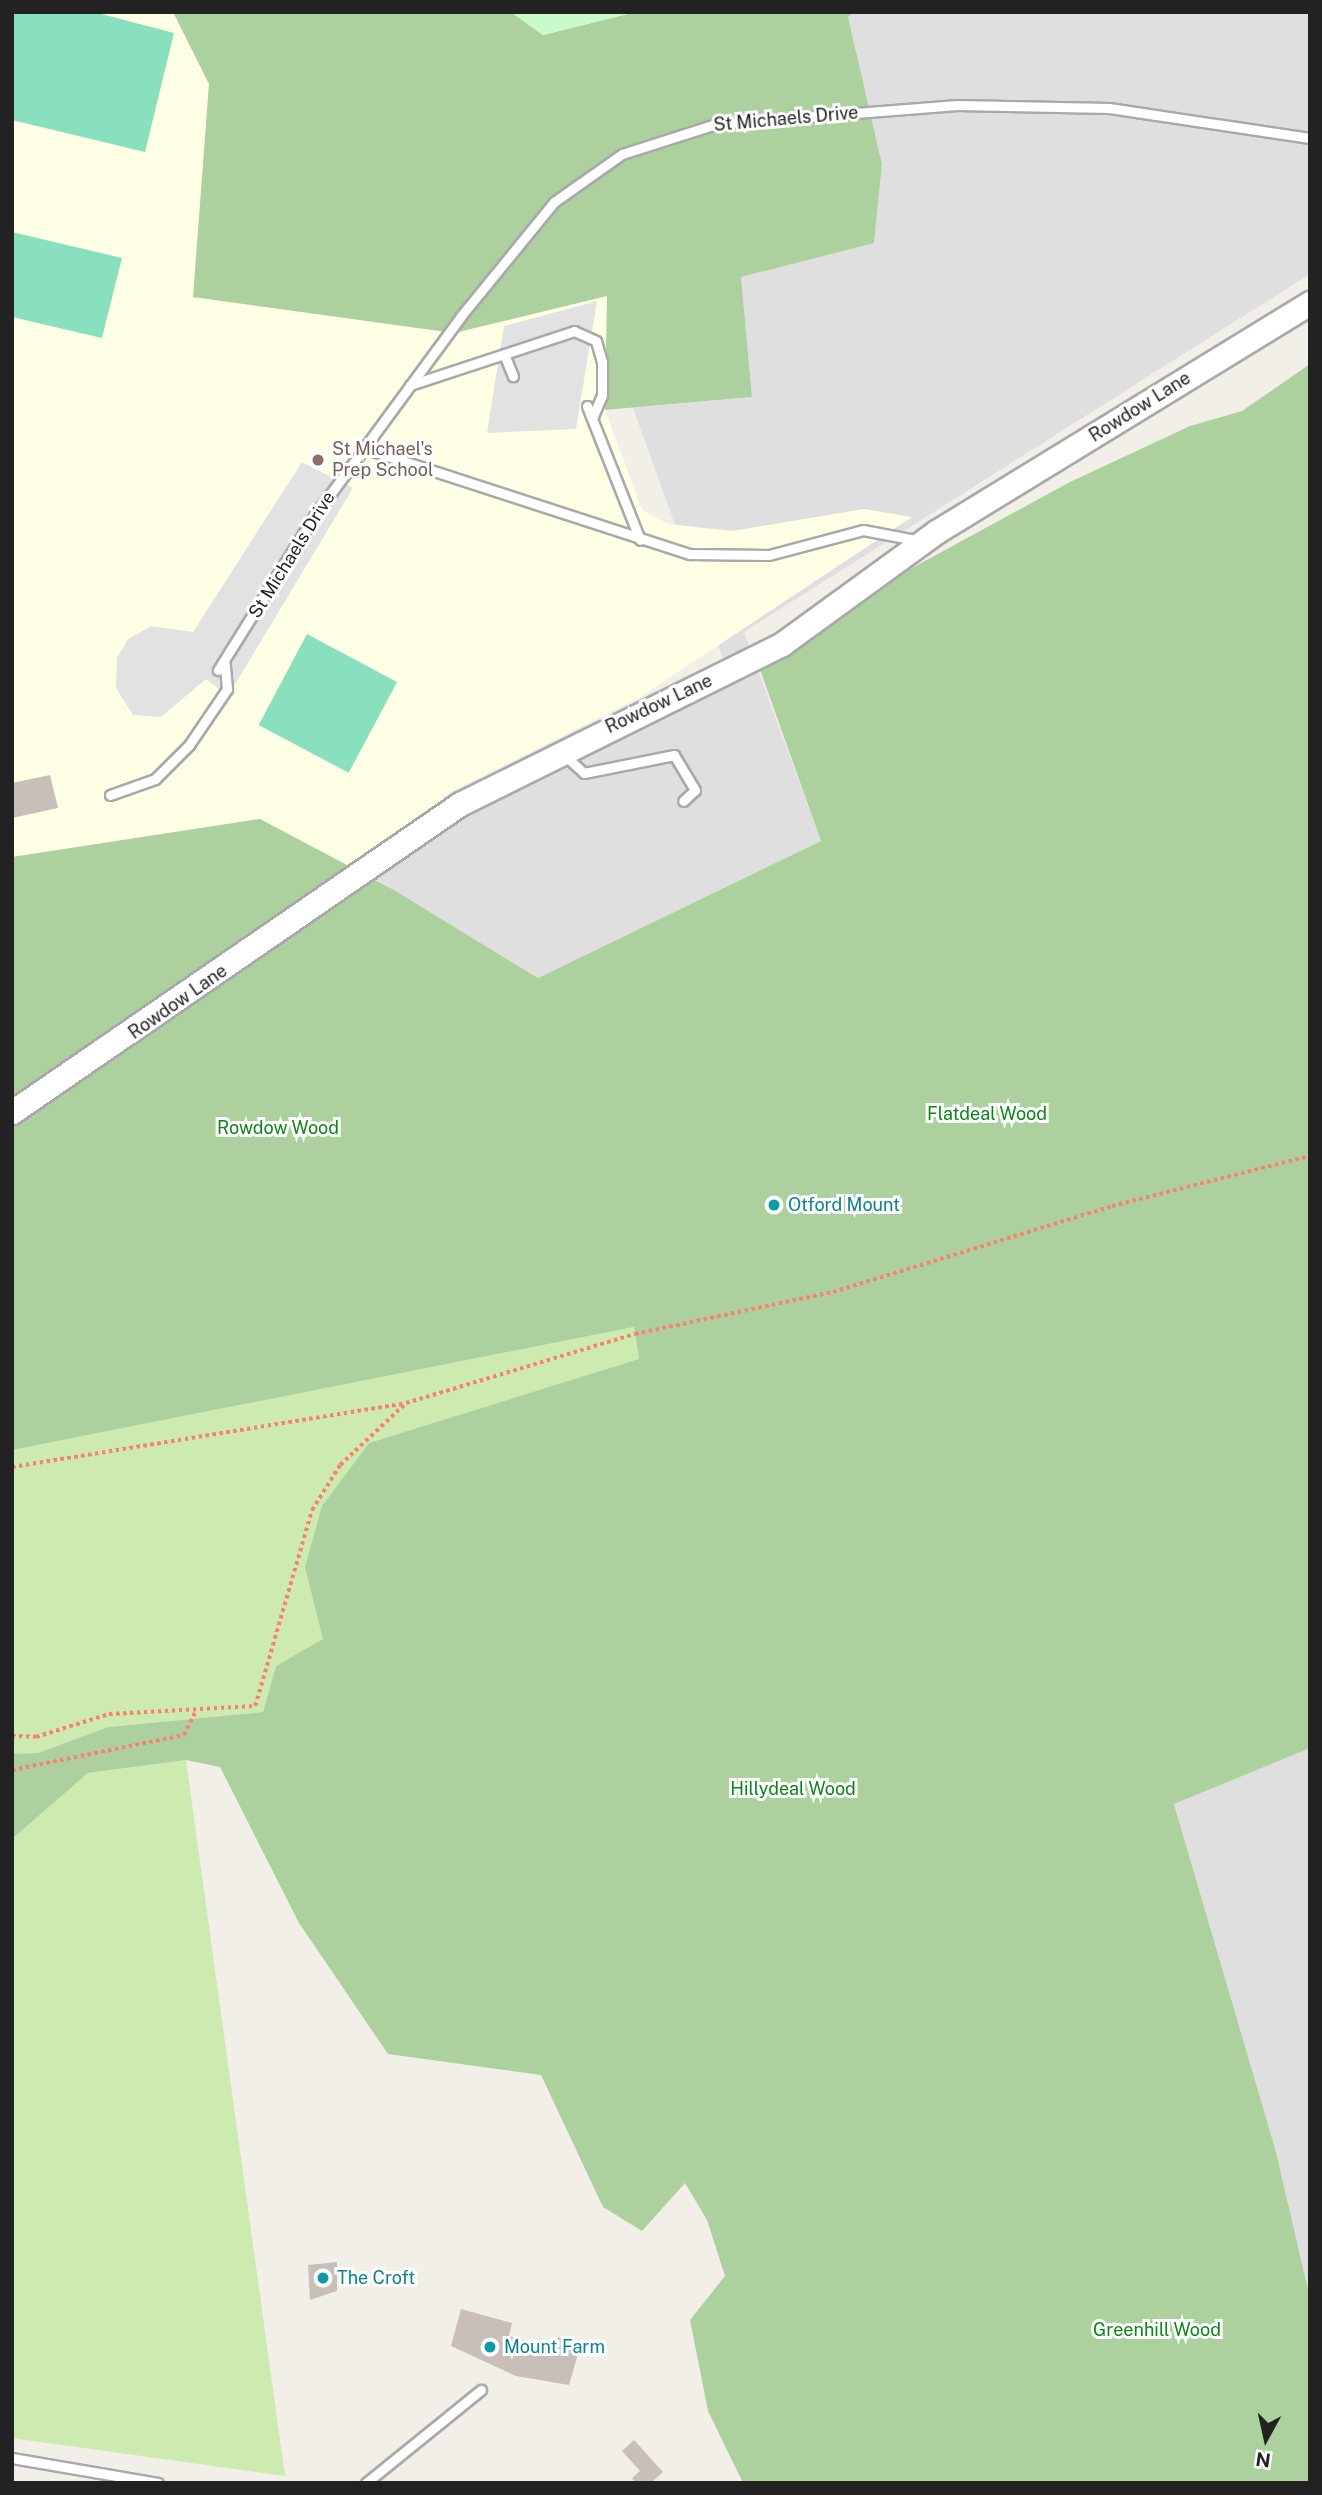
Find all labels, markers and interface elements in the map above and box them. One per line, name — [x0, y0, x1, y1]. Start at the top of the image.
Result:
street label: St Michaels Drive — [713, 102, 859, 136]
street label: Rowdow Lane — [1085, 367, 1195, 447]
place label: St Michael's Prep School — [332, 439, 434, 482]
marker: St Michael's Prep School — [310, 452, 326, 468]
street label: St Michaels Drive — [244, 488, 340, 622]
street label: Rowdow Lane — [602, 670, 716, 738]
street label: Rowdow Lane — [124, 960, 232, 1044]
park label: Flatdeal Wood — [927, 1103, 1047, 1125]
park label: Rowdow Wood — [217, 1117, 339, 1139]
place label: Otford Mount — [788, 1194, 900, 1216]
marker: Otford Mount — [766, 1197, 782, 1213]
park label: Hillydeal Wood — [730, 1778, 856, 1800]
place label: The Croft — [337, 2267, 415, 2289]
marker: The Croft — [315, 2270, 331, 2286]
park label: Greenhill Wood — [1093, 2319, 1221, 2341]
place label: Mount Farm — [504, 2336, 605, 2358]
marker: Mount Farm — [482, 2339, 498, 2355]
north arrow — [1231, 2404, 1301, 2474]
text: N — [1254, 2448, 1272, 2472]

